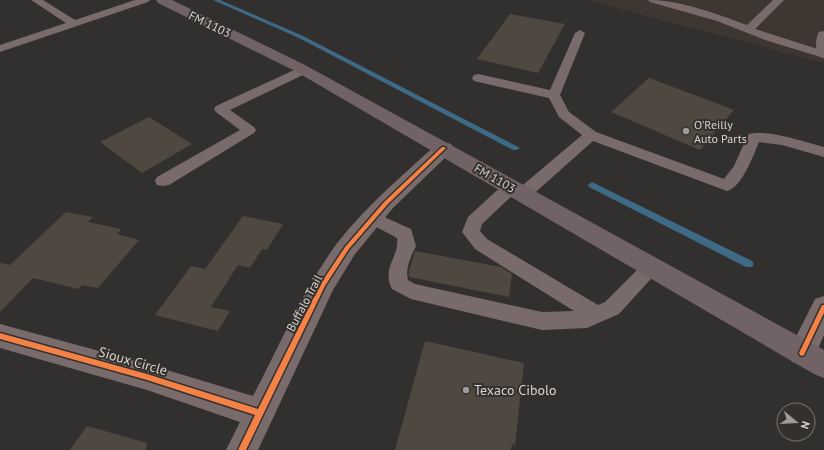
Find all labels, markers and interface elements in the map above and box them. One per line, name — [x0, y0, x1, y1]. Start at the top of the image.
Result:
street label: FM 1103 — [186, 7, 234, 41]
place label: O'Reilly Auto Parts — [694, 117, 747, 146]
marker: O'Reilly Auto Parts — [681, 126, 691, 136]
street label: FM 1103 — [472, 160, 518, 196]
street label: Buffalo Trail — [283, 272, 325, 334]
street label: Sioux Circle — [96, 343, 170, 379]
place label: Texaco Cibolo — [474, 381, 557, 399]
marker: Texaco Cibolo — [461, 385, 471, 395]
north arrow — [776, 402, 816, 442]
text: N — [798, 419, 813, 431]

